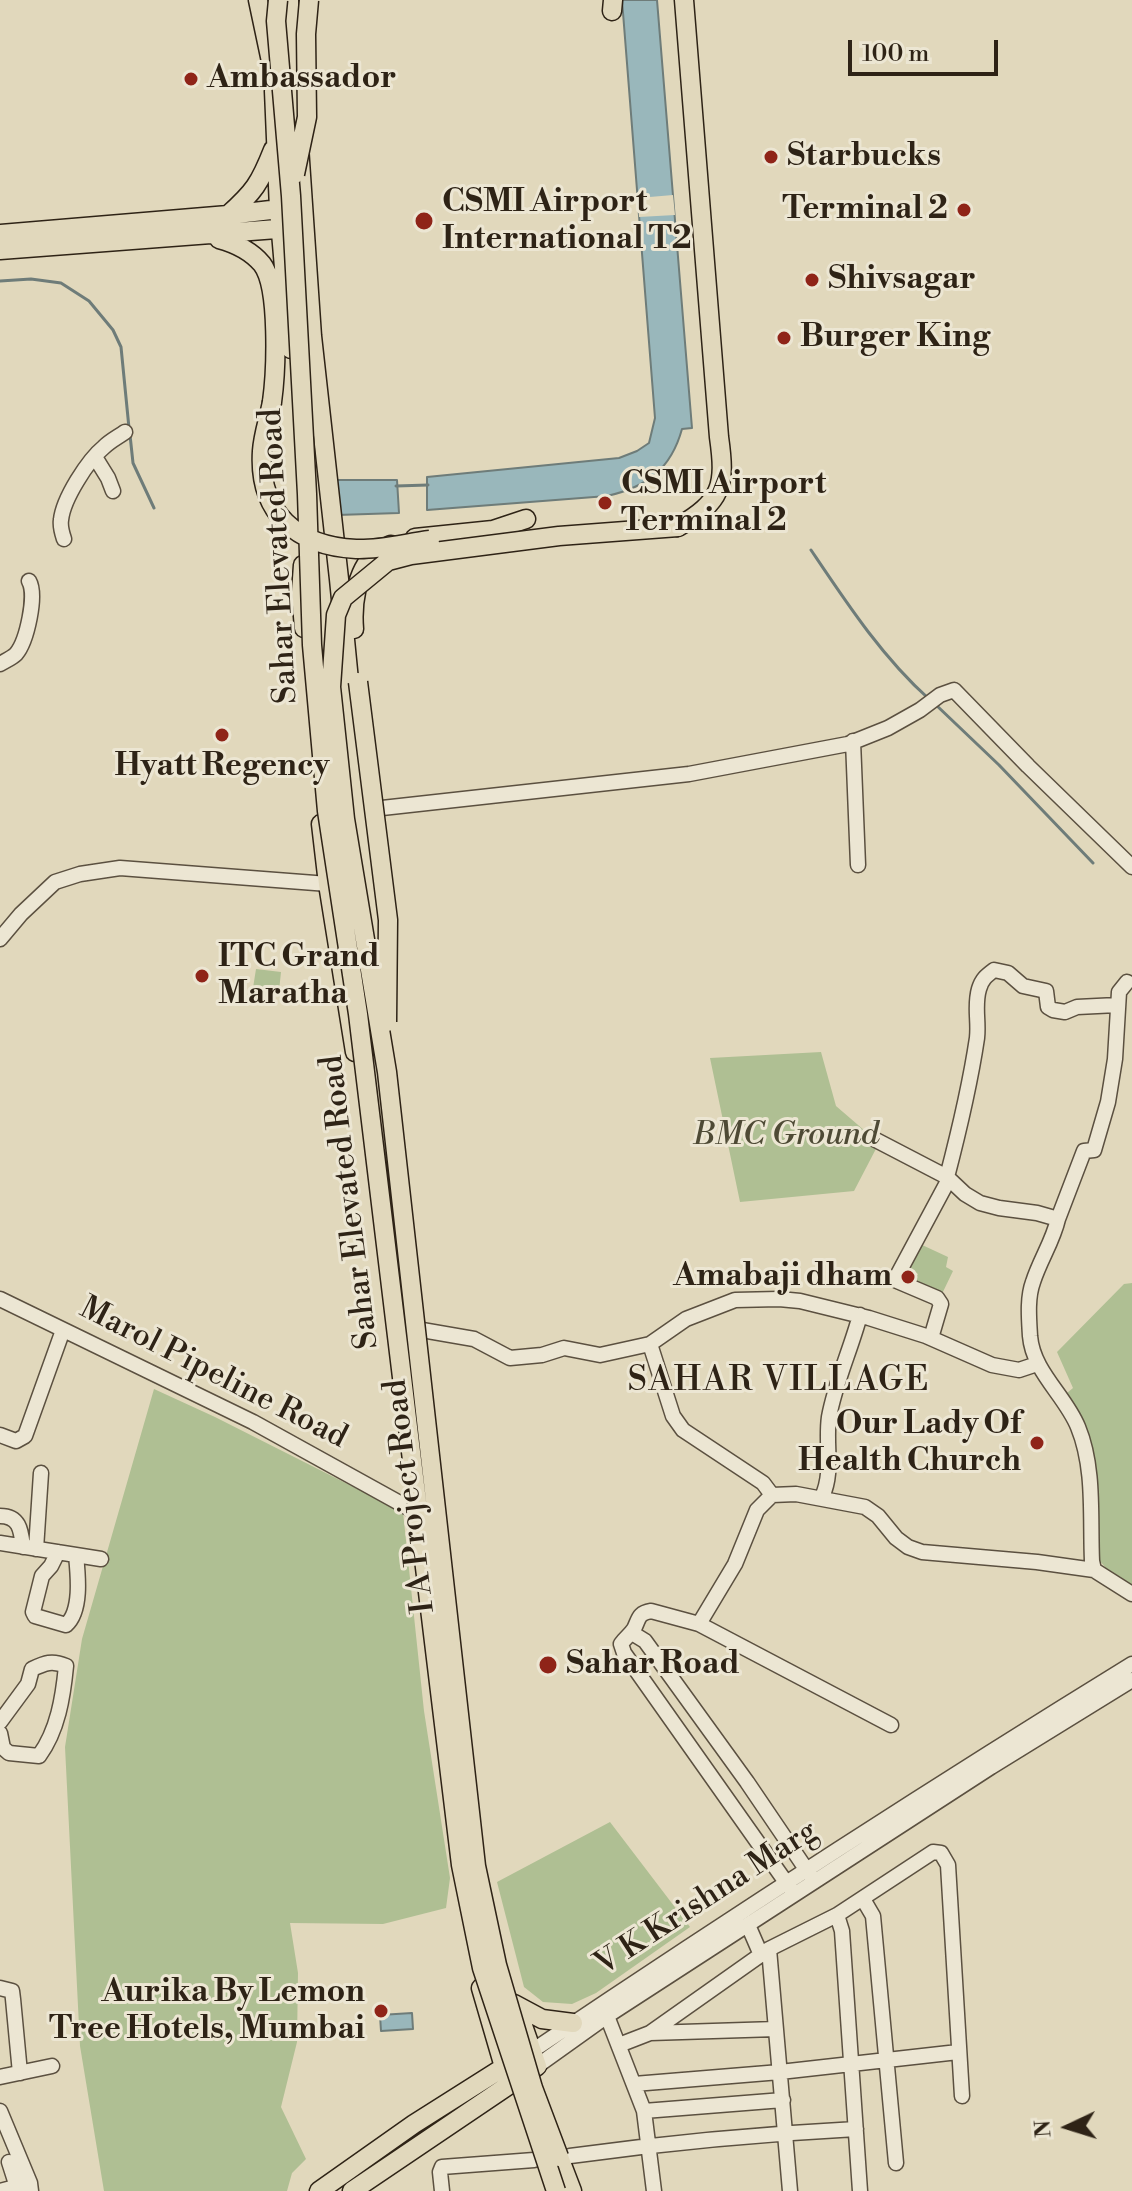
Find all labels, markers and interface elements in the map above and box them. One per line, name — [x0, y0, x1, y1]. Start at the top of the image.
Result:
scale bar — [852, 24, 1002, 74]
text: 100 m — [862, 39, 929, 69]
place label: Ambassador — [207, 60, 396, 98]
marker: Ambassador — [182, 70, 200, 88]
place label: Starbucks — [787, 138, 941, 176]
marker: Starbucks — [762, 148, 780, 166]
place label: CSMI Airport International T2 — [442, 184, 692, 259]
place label: Terminal 2 — [782, 191, 948, 229]
marker: Terminal 2 — [955, 201, 973, 219]
marker: CSMI Airport International T2 — [413, 210, 435, 232]
place label: Shivsagar — [828, 261, 976, 299]
marker: Shivsagar — [803, 271, 821, 289]
place label: Burger King — [800, 319, 990, 357]
marker: Burger King — [775, 329, 793, 347]
street label: Sahar Elevated Road — [253, 407, 307, 705]
place label: CSMI Airport Terminal 2 — [621, 466, 826, 541]
marker: CSMI Airport Terminal 2 — [596, 494, 614, 512]
marker: Hyatt Regency — [213, 726, 231, 744]
place label: Hyatt Regency — [114, 748, 330, 786]
place label: ITC Grand Maratha — [218, 939, 380, 1014]
marker: ITC Grand Maratha — [193, 967, 211, 985]
street label: Sahar Elevated Road — [314, 1053, 388, 1351]
park label: BMC Ground — [693, 1117, 879, 1155]
place label: Amabaji dham — [673, 1258, 892, 1296]
marker: Amabaji dham — [899, 1268, 917, 1286]
street label: Marol Pipeline Road — [73, 1290, 353, 1458]
district label: SAHAR VILLAGE — [628, 1362, 930, 1402]
street label: I A Project Road — [378, 1377, 444, 1615]
place label: Our Lady Of Health Church — [798, 1406, 1021, 1481]
marker: Our Lady Of Health Church — [1028, 1434, 1046, 1452]
place label: Sahar Road — [566, 1646, 740, 1684]
marker: Sahar Road — [537, 1654, 559, 1676]
street label: V K Krishna Marg — [589, 1813, 825, 1985]
place label: Aurika By Lemon Tree Hotels, Mumbai — [49, 1974, 365, 2049]
marker: Aurika By Lemon Tree Hotels, Mumbai — [372, 2002, 390, 2020]
north arrow — [1028, 2087, 1108, 2167]
text: N — [1029, 2119, 1058, 2138]

